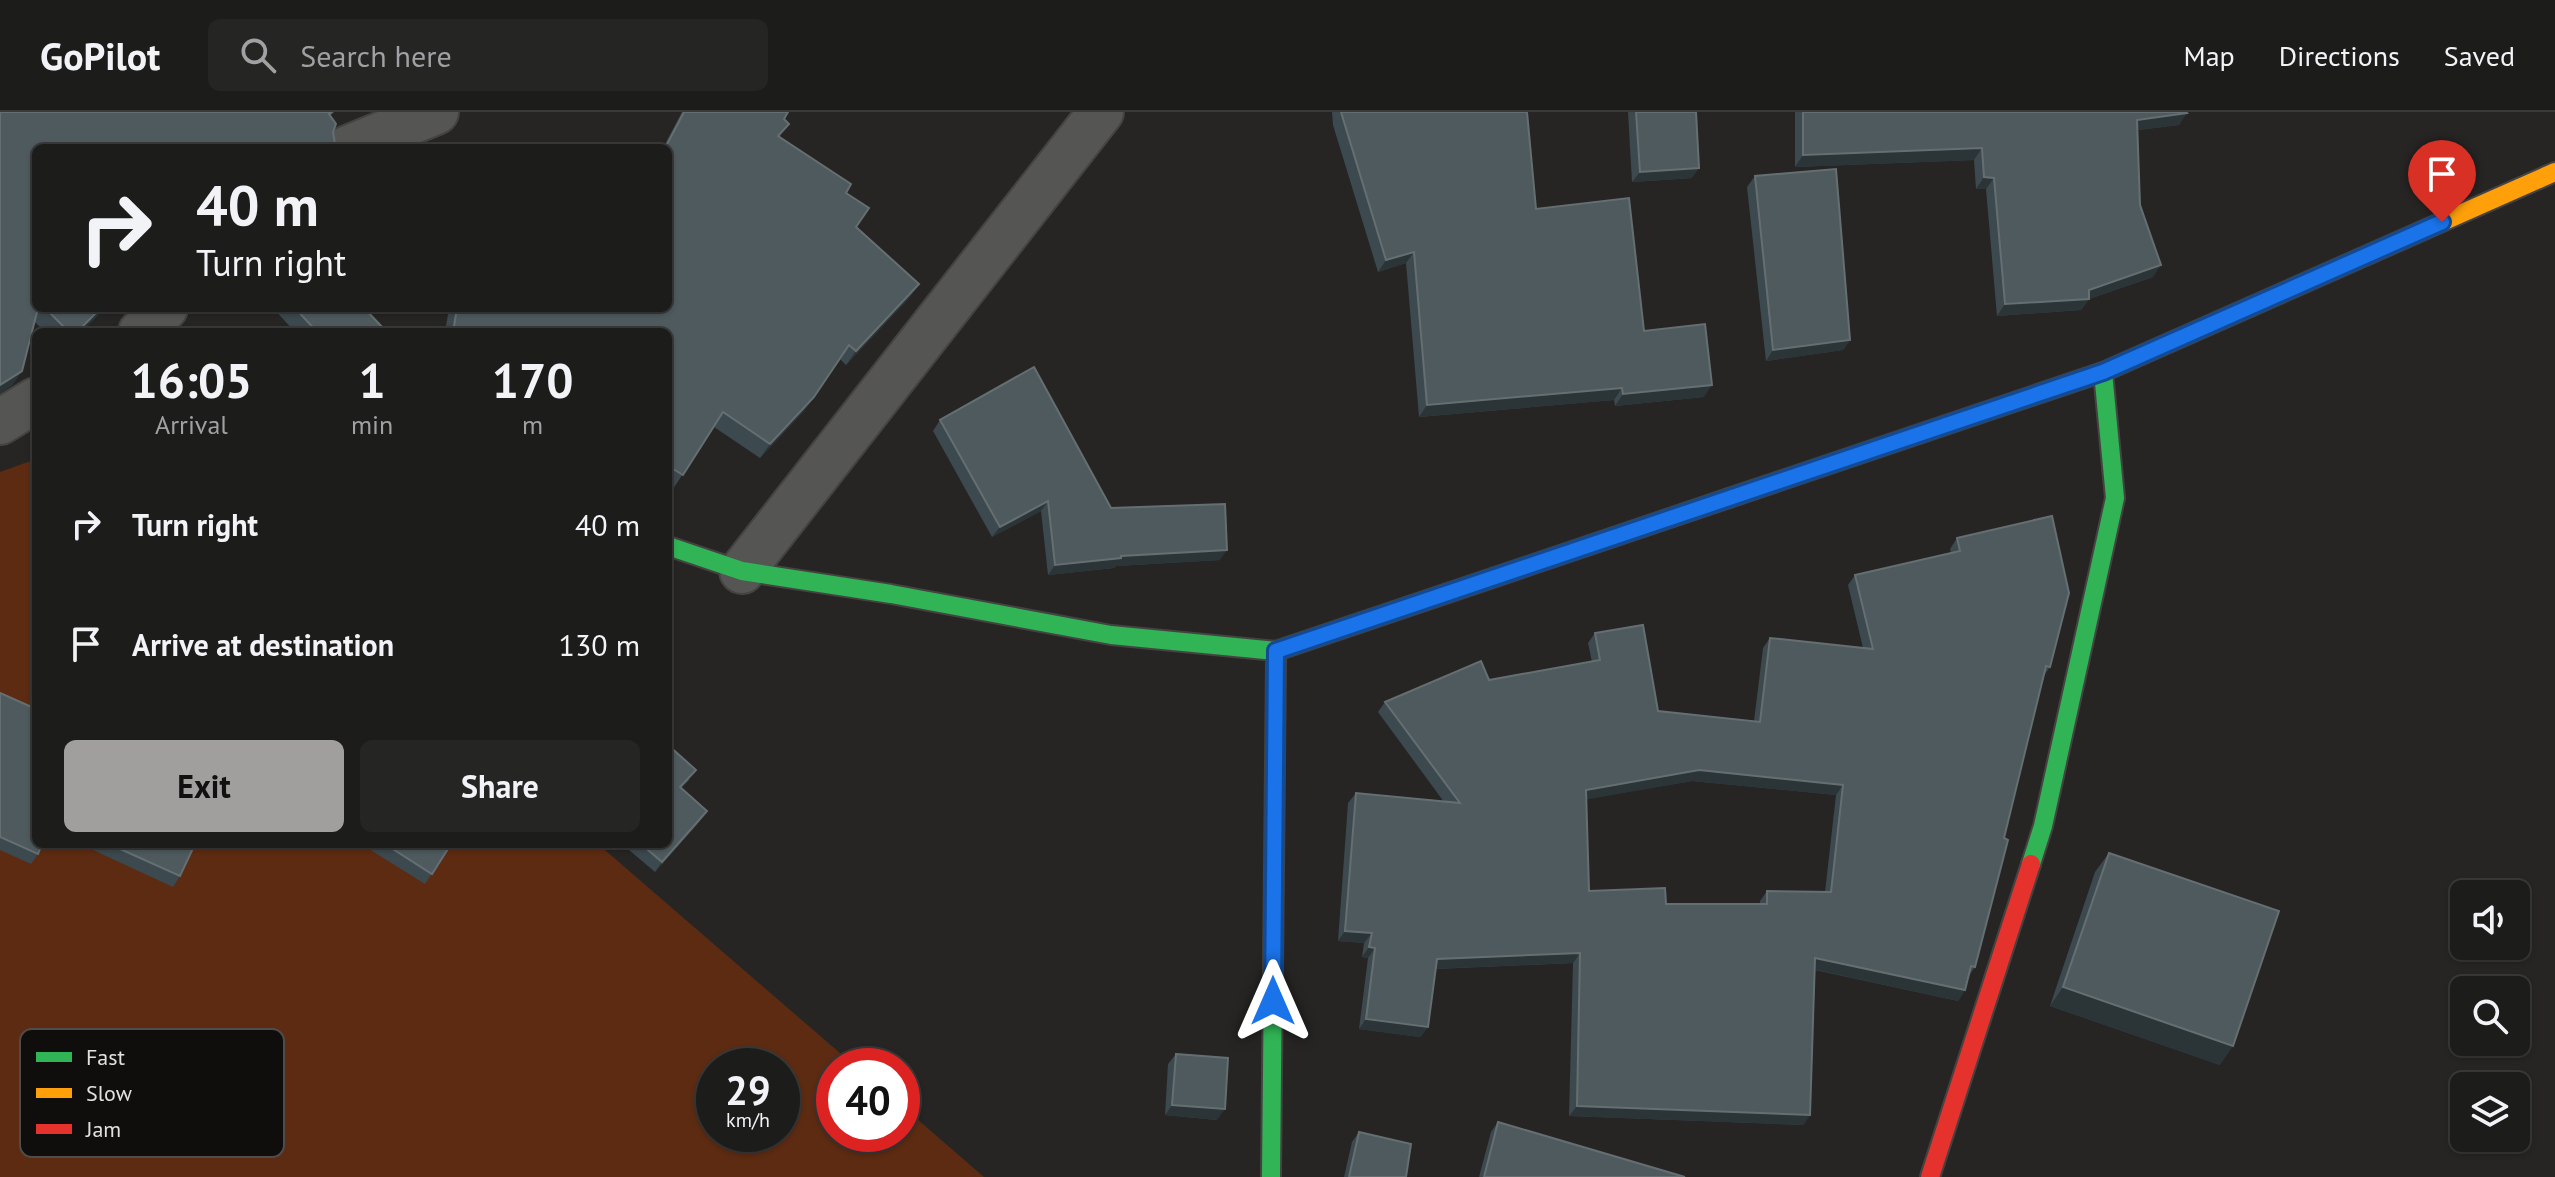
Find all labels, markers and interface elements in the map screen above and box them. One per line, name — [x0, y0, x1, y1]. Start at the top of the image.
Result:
search box — [208, 19, 768, 91]
text: GoPilot — [40, 31, 160, 80]
icon: search — [236, 33, 280, 77]
text: Search here — [300, 36, 452, 75]
text: Map — [2184, 37, 2235, 74]
text: Directions — [2279, 37, 2400, 74]
text: Saved — [2444, 37, 2515, 74]
pin — [2408, 140, 2476, 222]
icon: arrive — [2420, 152, 2464, 196]
text: 40 m — [196, 169, 319, 241]
icon: right — [64, 176, 168, 280]
text: Turn right — [196, 239, 346, 286]
text: 16:05 — [131, 349, 252, 411]
text: 1 — [358, 349, 386, 411]
text: 170 — [492, 349, 573, 411]
text: Arrival — [155, 408, 228, 441]
text: min — [351, 408, 393, 441]
text: m — [522, 408, 543, 441]
icon: right — [64, 502, 108, 546]
text: Turn right — [132, 505, 258, 544]
text: 40 m — [575, 505, 640, 544]
icon: arrive — [64, 622, 108, 666]
text: Arrive at destination — [132, 625, 394, 664]
text: 130 m — [559, 625, 640, 664]
button: Exit — [64, 740, 344, 832]
button: Share — [360, 740, 640, 832]
map controls — [2450, 880, 2530, 1152]
button: sound — [2450, 880, 2530, 960]
position arrow — [1231, 959, 1315, 1043]
button: search — [2450, 976, 2530, 1056]
legend — [20, 1029, 284, 1157]
text: Fast — [86, 1043, 126, 1071]
speed limit sign: 40 — [816, 1048, 920, 1152]
text: 29 — [725, 1064, 771, 1116]
button: layers — [2450, 1072, 2530, 1152]
text: Slow — [86, 1079, 132, 1107]
text: km/h — [726, 1107, 770, 1133]
text: Jam — [85, 1115, 121, 1143]

